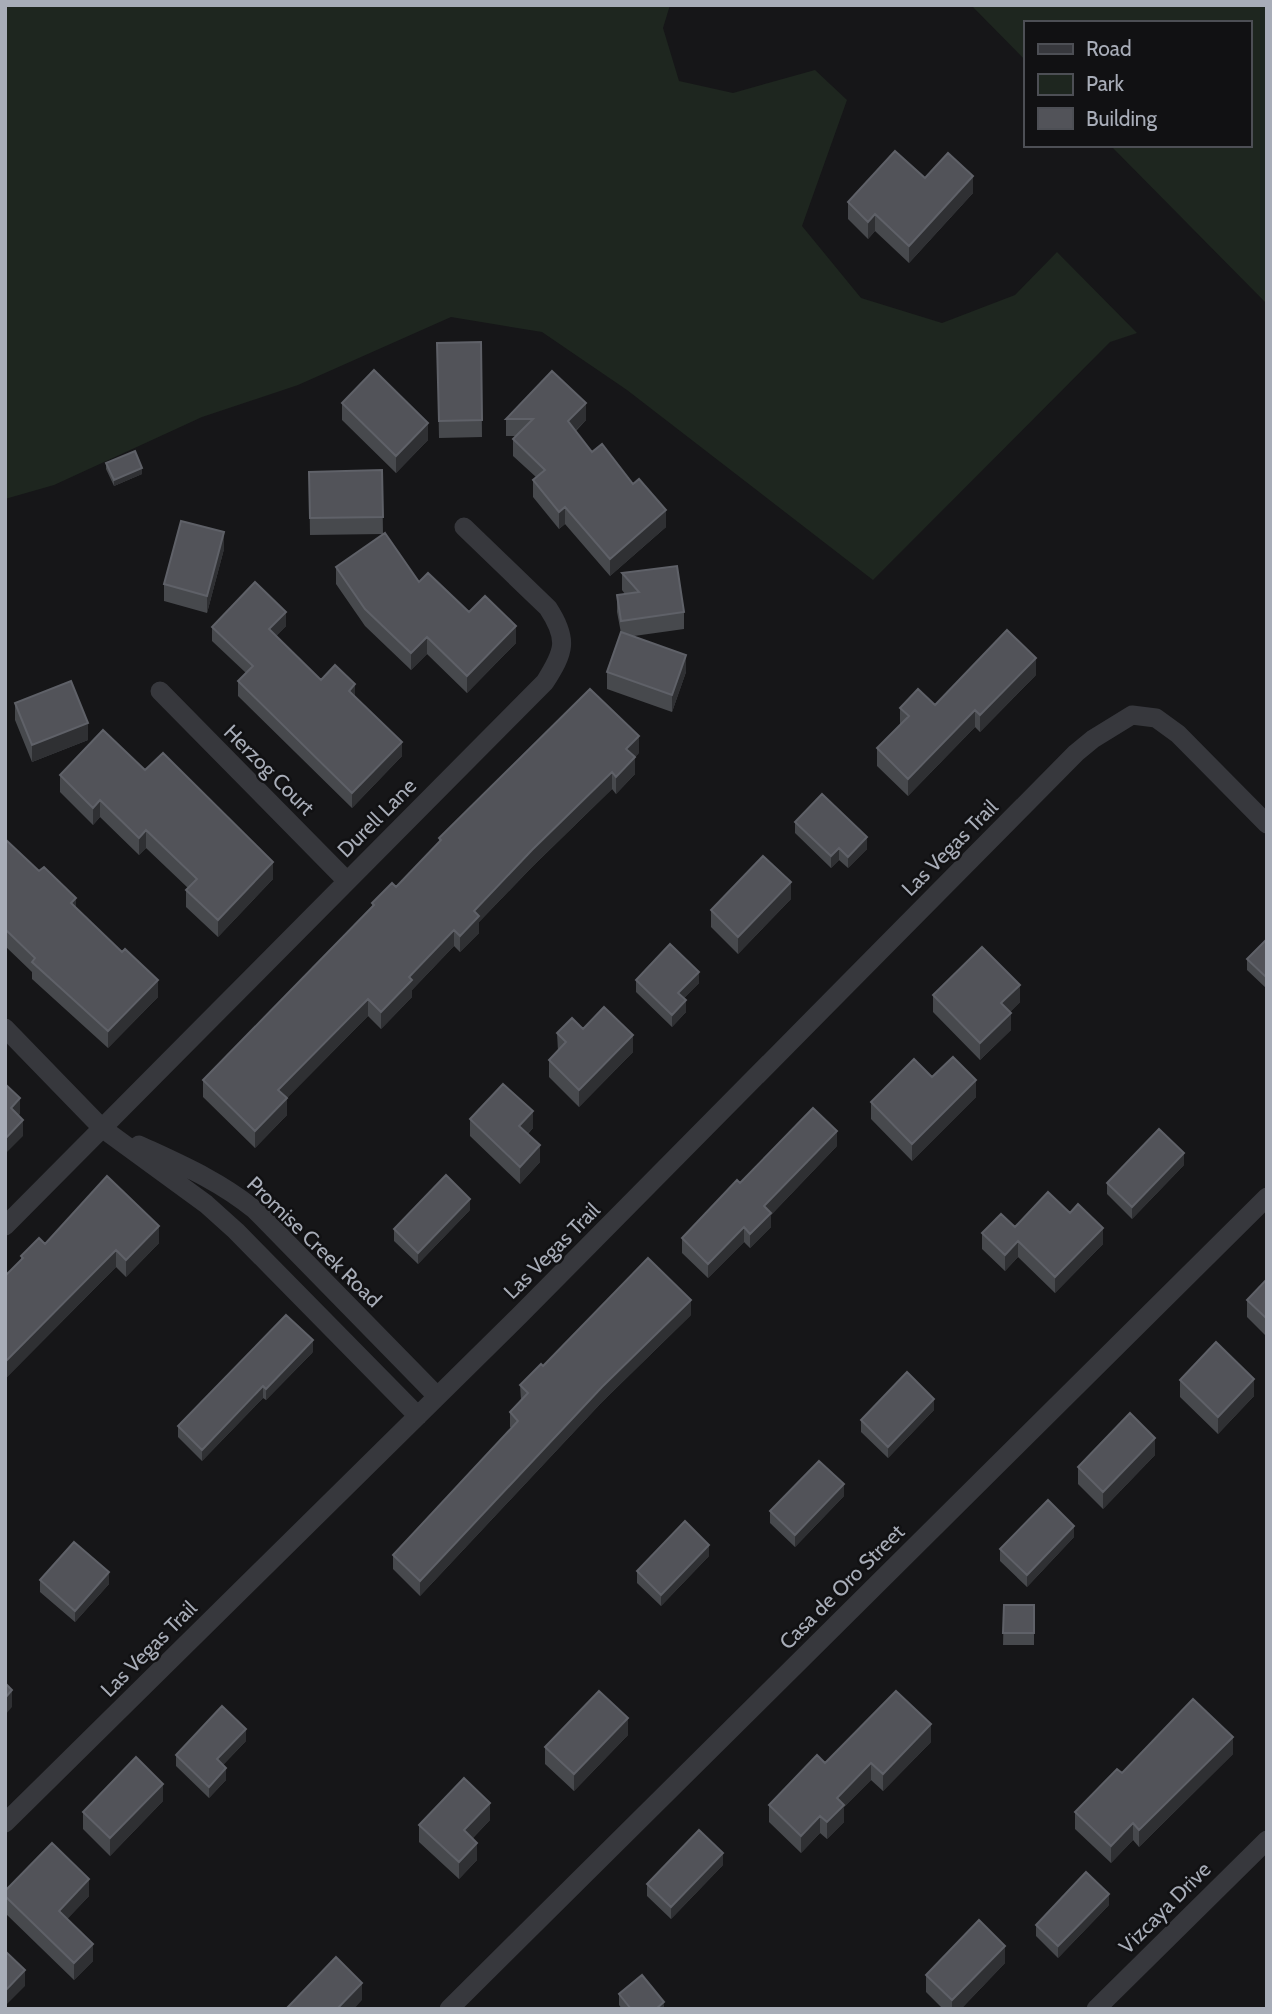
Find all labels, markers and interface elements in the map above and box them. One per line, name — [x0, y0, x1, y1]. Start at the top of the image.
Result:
legend — [1024, 21, 1251, 147]
text: Road — [1086, 36, 1132, 61]
text: Park — [1086, 71, 1124, 96]
text: Building — [1086, 106, 1158, 131]
street label: Herzog Court — [219, 719, 320, 820]
street label: Durell Lane — [332, 773, 421, 862]
street label: Las Vegas Trail — [896, 794, 1003, 901]
street label: Promise Creek Road — [242, 1171, 387, 1312]
street label: Las Vegas Trail — [498, 1197, 605, 1304]
street label: Casa de Oro Street — [774, 1519, 909, 1654]
street label: Las Vegas Trail — [95, 1595, 202, 1702]
street label: Vizcaya Drive — [1114, 1856, 1216, 1959]

